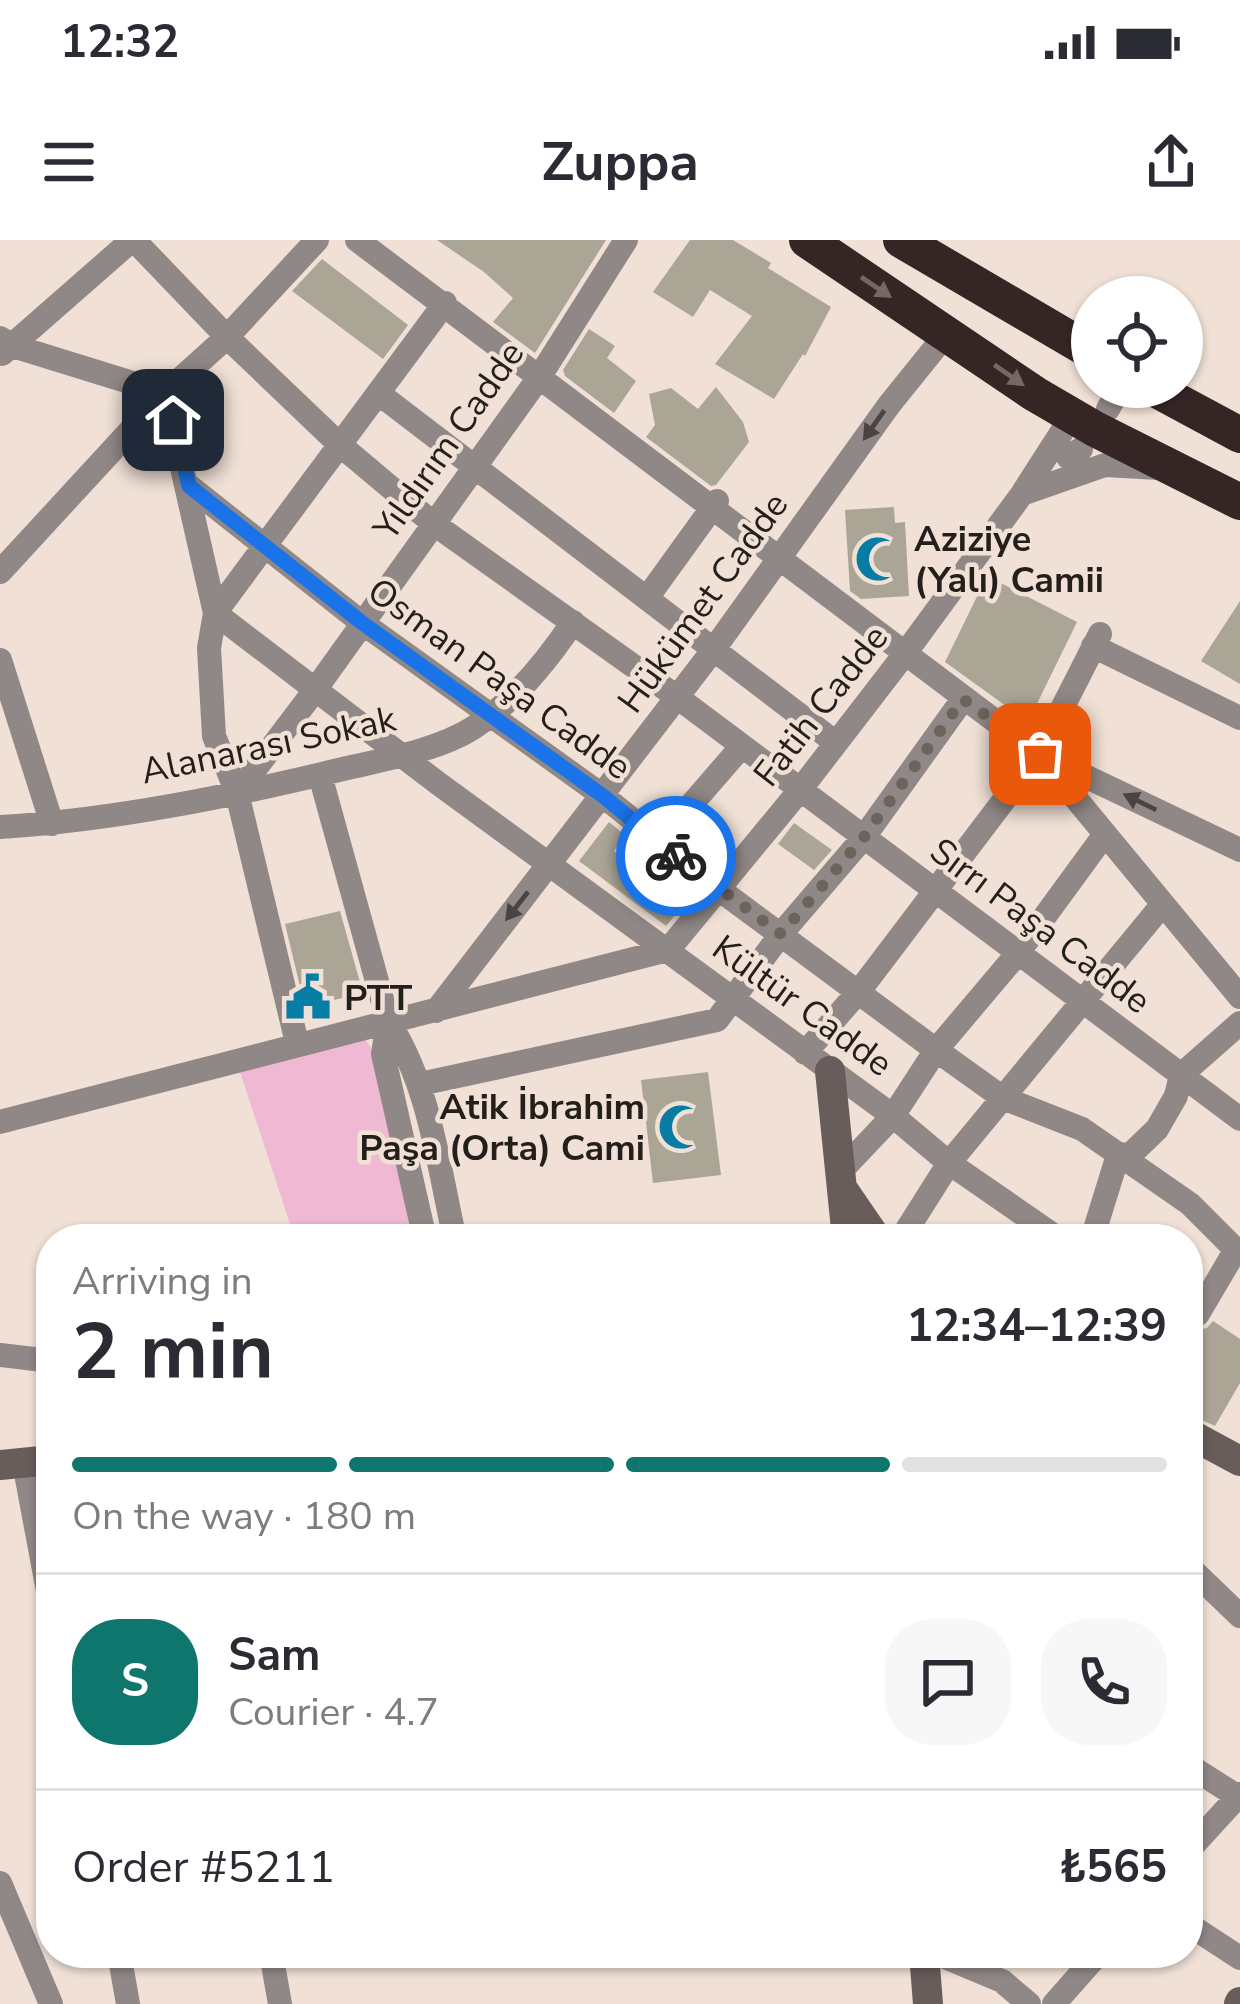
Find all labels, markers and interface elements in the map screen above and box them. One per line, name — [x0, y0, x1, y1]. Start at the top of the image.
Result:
text: 12:32 — [60, 12, 179, 73]
text: Zuppa — [541, 125, 699, 199]
icon: menu — [36, 129, 102, 195]
icon: share — [1138, 129, 1204, 195]
one-way arrow — [860, 275, 893, 298]
map controls — [1071, 276, 1203, 408]
button: locate — [1071, 276, 1203, 408]
street label: Yıldırım Cadde — [362, 332, 536, 551]
one-way arrow — [993, 363, 1025, 386]
pin — [122, 369, 224, 471]
icon: home — [140, 387, 206, 453]
one-way arrow — [863, 409, 886, 441]
street label: Hükümet Cadde — [607, 483, 800, 723]
place label: Aziziye (Yalı) Camii — [914, 515, 1104, 605]
mosque icon: Aziziye (Yalı) Camii — [853, 534, 903, 584]
street label: Osman Paşa Cadde — [357, 567, 641, 792]
street label: Fatih Cadde — [743, 615, 900, 797]
street label: Alanarası Sokak — [136, 694, 401, 796]
pin — [989, 703, 1091, 805]
icon: bag — [1007, 721, 1073, 787]
one-way arrow — [1122, 792, 1157, 812]
courier — [616, 796, 736, 916]
icon: bike — [643, 823, 709, 889]
street label: Sırrı Paşa Cadde — [920, 827, 1160, 1025]
one-way arrow — [505, 891, 530, 922]
street label: Kültür Cadde — [702, 924, 902, 1088]
public building icon: PTT — [283, 972, 333, 1022]
place label: PTT — [344, 974, 413, 1023]
place label: Atik İbrahim Paşa (Orta) Cami — [359, 1083, 645, 1173]
mosque icon: Atik İbrahim Paşa (Orta) Cami — [656, 1102, 706, 1152]
text: Arriving in — [72, 1255, 253, 1308]
text: 12:34–12:39 — [906, 1296, 1167, 1357]
text: 2 min — [72, 1299, 274, 1406]
text: On the way · 180 m — [72, 1490, 416, 1543]
button: chat — [885, 1619, 1011, 1745]
button: phone — [1041, 1619, 1167, 1745]
text: Sam — [228, 1625, 320, 1686]
text: S — [121, 1651, 149, 1712]
text: Courier · 4.7 — [228, 1686, 439, 1739]
text: Order #5211 — [72, 1837, 335, 1898]
text: ₺565 — [1059, 1837, 1167, 1898]

